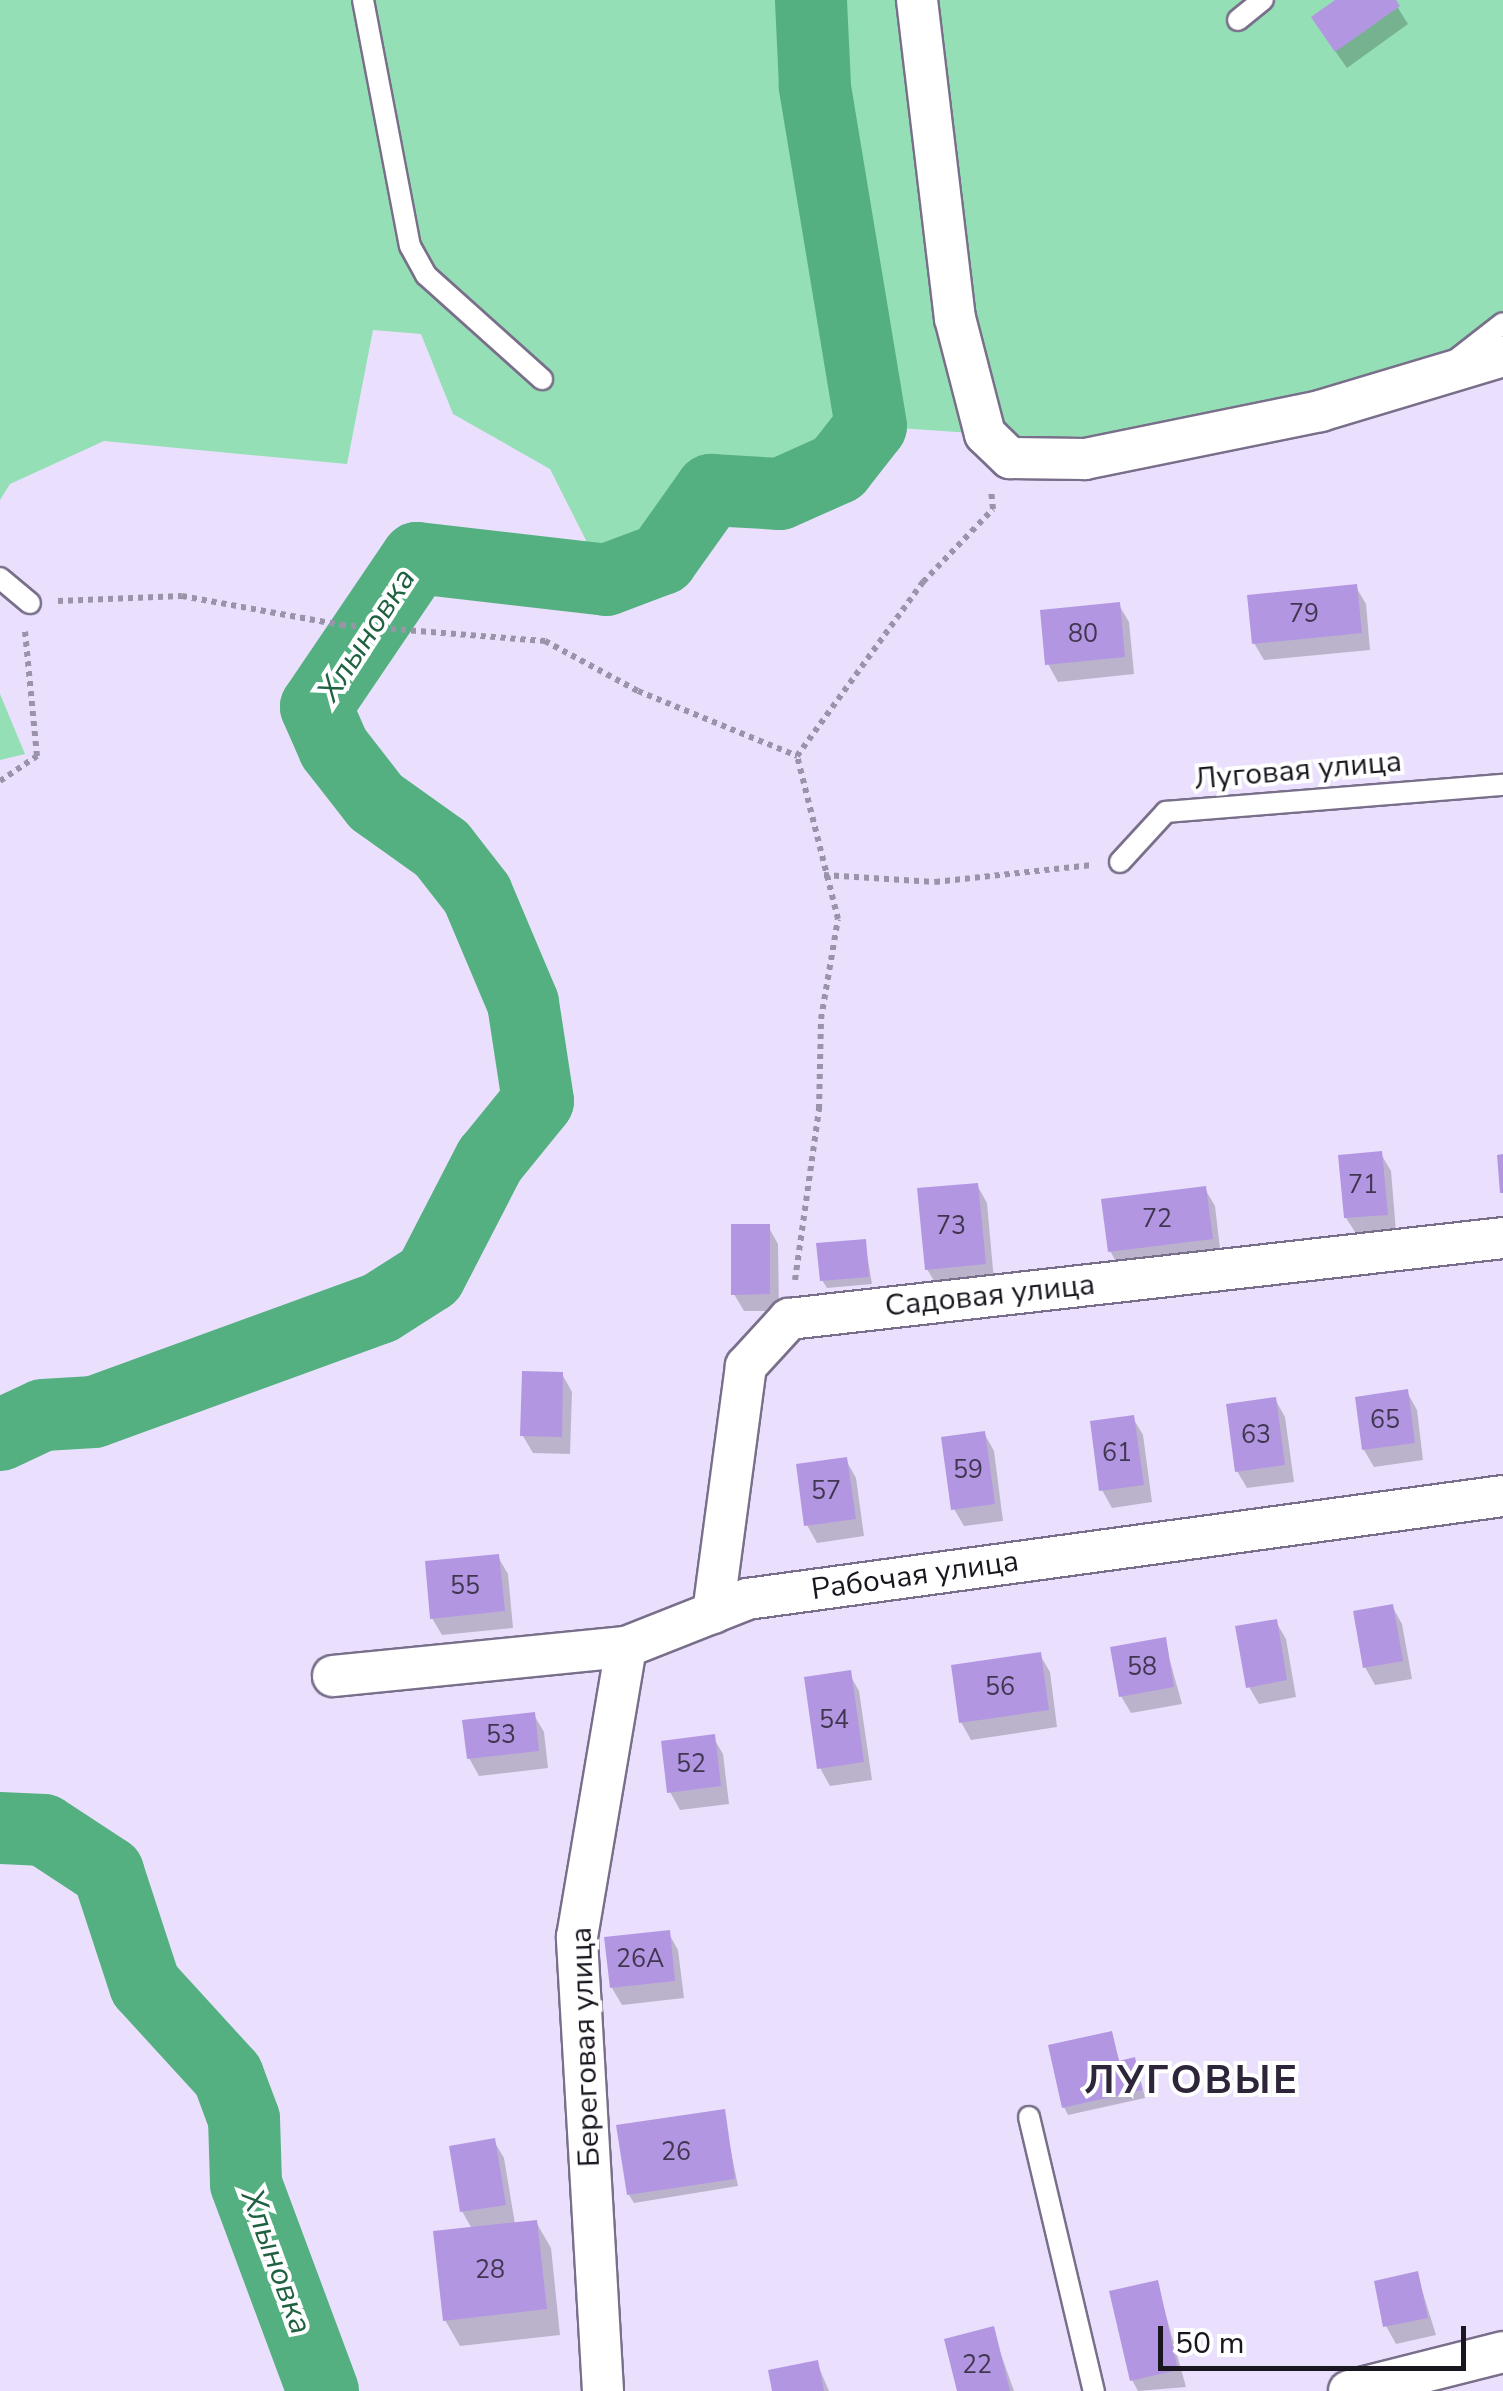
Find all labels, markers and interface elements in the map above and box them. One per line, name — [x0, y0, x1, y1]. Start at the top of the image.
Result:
water label: Хлыновка — [310, 561, 424, 709]
house number: 79 — [1289, 599, 1319, 629]
house number: 80 — [1068, 619, 1098, 649]
street label: Луговая улица — [1193, 744, 1403, 798]
house number: 71 — [1348, 1170, 1378, 1200]
house number: 72 — [1142, 1204, 1172, 1234]
house number: 73 — [936, 1211, 966, 1241]
street label: Садовая улица — [883, 1267, 1097, 1325]
house number: 65 — [1370, 1405, 1400, 1435]
house number: 63 — [1241, 1420, 1271, 1450]
house number: 61 — [1102, 1438, 1132, 1468]
house number: 59 — [953, 1455, 983, 1485]
house number: 57 — [811, 1476, 841, 1506]
street label: Рабочая улица — [809, 1544, 1021, 1608]
house number: 55 — [450, 1571, 480, 1601]
house number: 58 — [1127, 1652, 1157, 1682]
house number: 56 — [985, 1672, 1015, 1702]
house number: 54 — [819, 1705, 849, 1735]
house number: 53 — [486, 1720, 516, 1750]
house number: 52 — [676, 1749, 706, 1779]
street label: Береговая улица — [564, 1926, 608, 2168]
house number: 26А — [616, 1944, 664, 1974]
district label: ЛУГОВЫЕ — [1085, 2056, 1299, 2104]
house number: 26 — [661, 2137, 691, 2167]
water label: Хлыновка — [232, 2184, 320, 2340]
house number: 28 — [475, 2255, 505, 2285]
scale bar — [1163, 2306, 1470, 2368]
text: 50 m — [1175, 2323, 1244, 2364]
house number: 22 — [962, 2350, 992, 2380]

